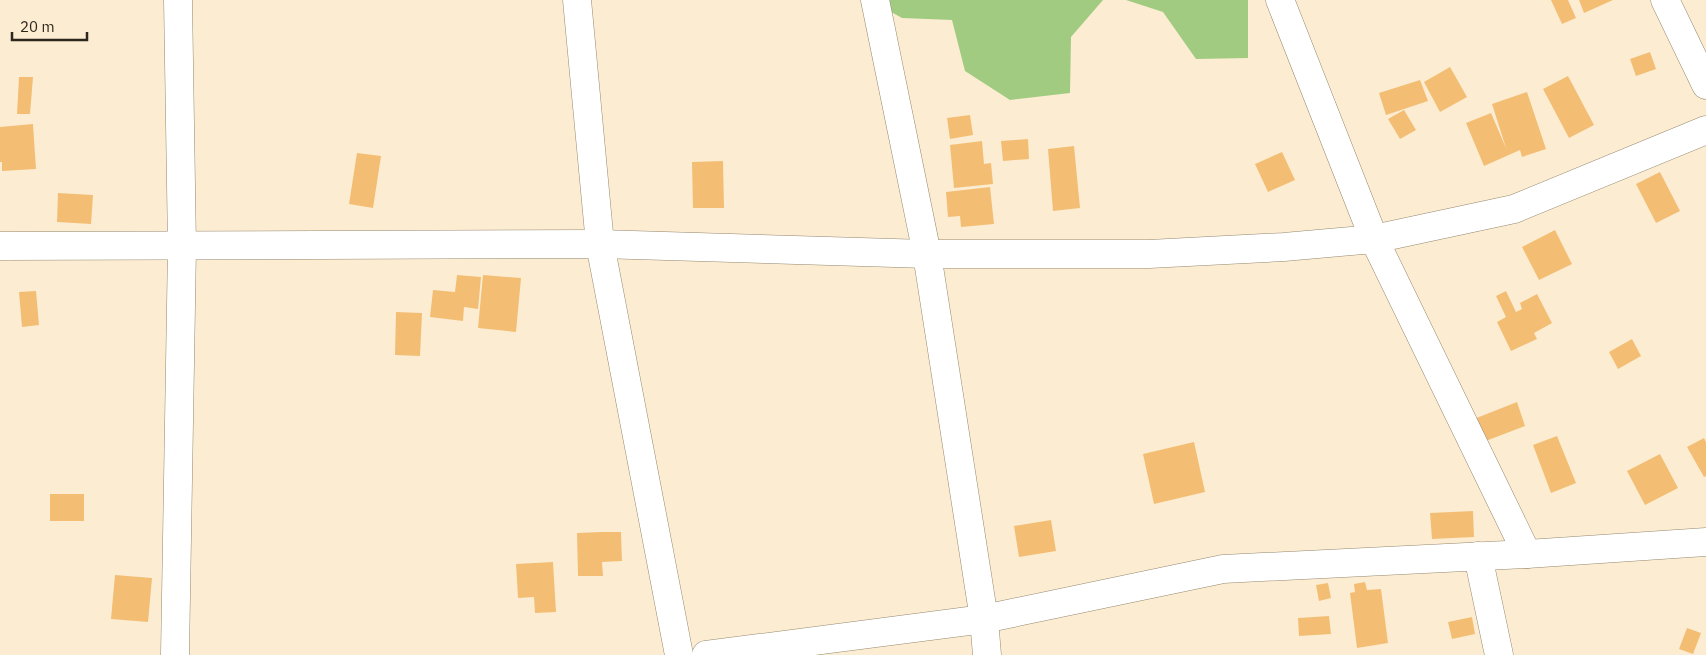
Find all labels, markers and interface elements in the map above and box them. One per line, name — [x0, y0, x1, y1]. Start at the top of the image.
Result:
scale bar — [12, 10, 88, 42]
text: 20 m — [20, 17, 55, 36]

